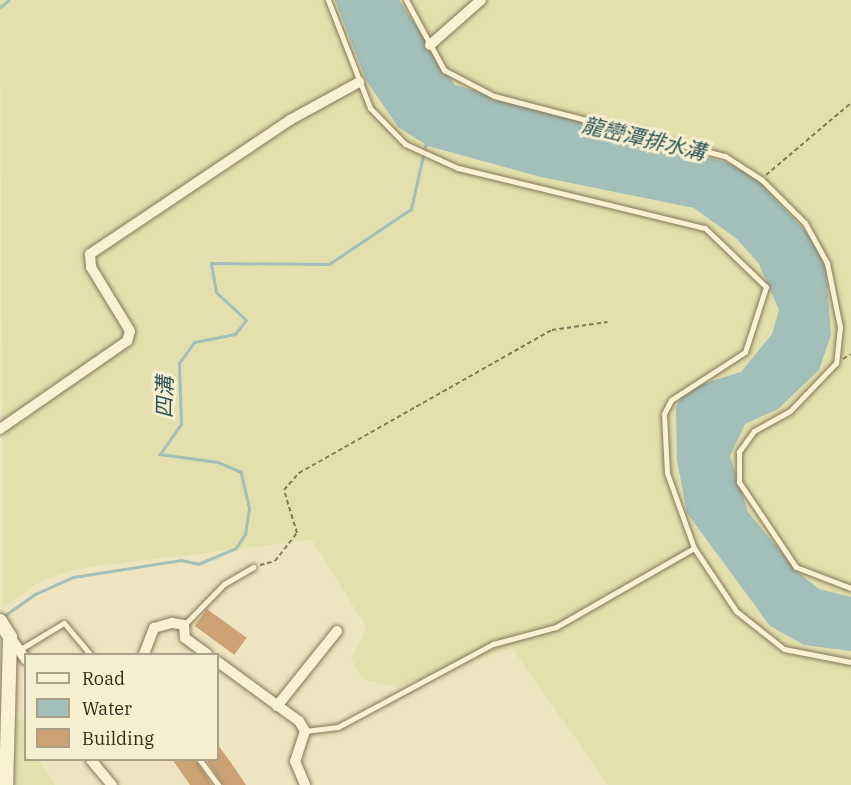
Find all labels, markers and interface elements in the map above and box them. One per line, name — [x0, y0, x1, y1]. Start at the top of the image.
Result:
water label: 龍巒潭排水溝 — [580, 112, 708, 164]
water label: 四溝 — [151, 376, 177, 418]
legend — [24, 653, 219, 761]
text: Road — [82, 667, 125, 690]
text: Water — [82, 697, 132, 720]
text: Building — [82, 727, 154, 750]

